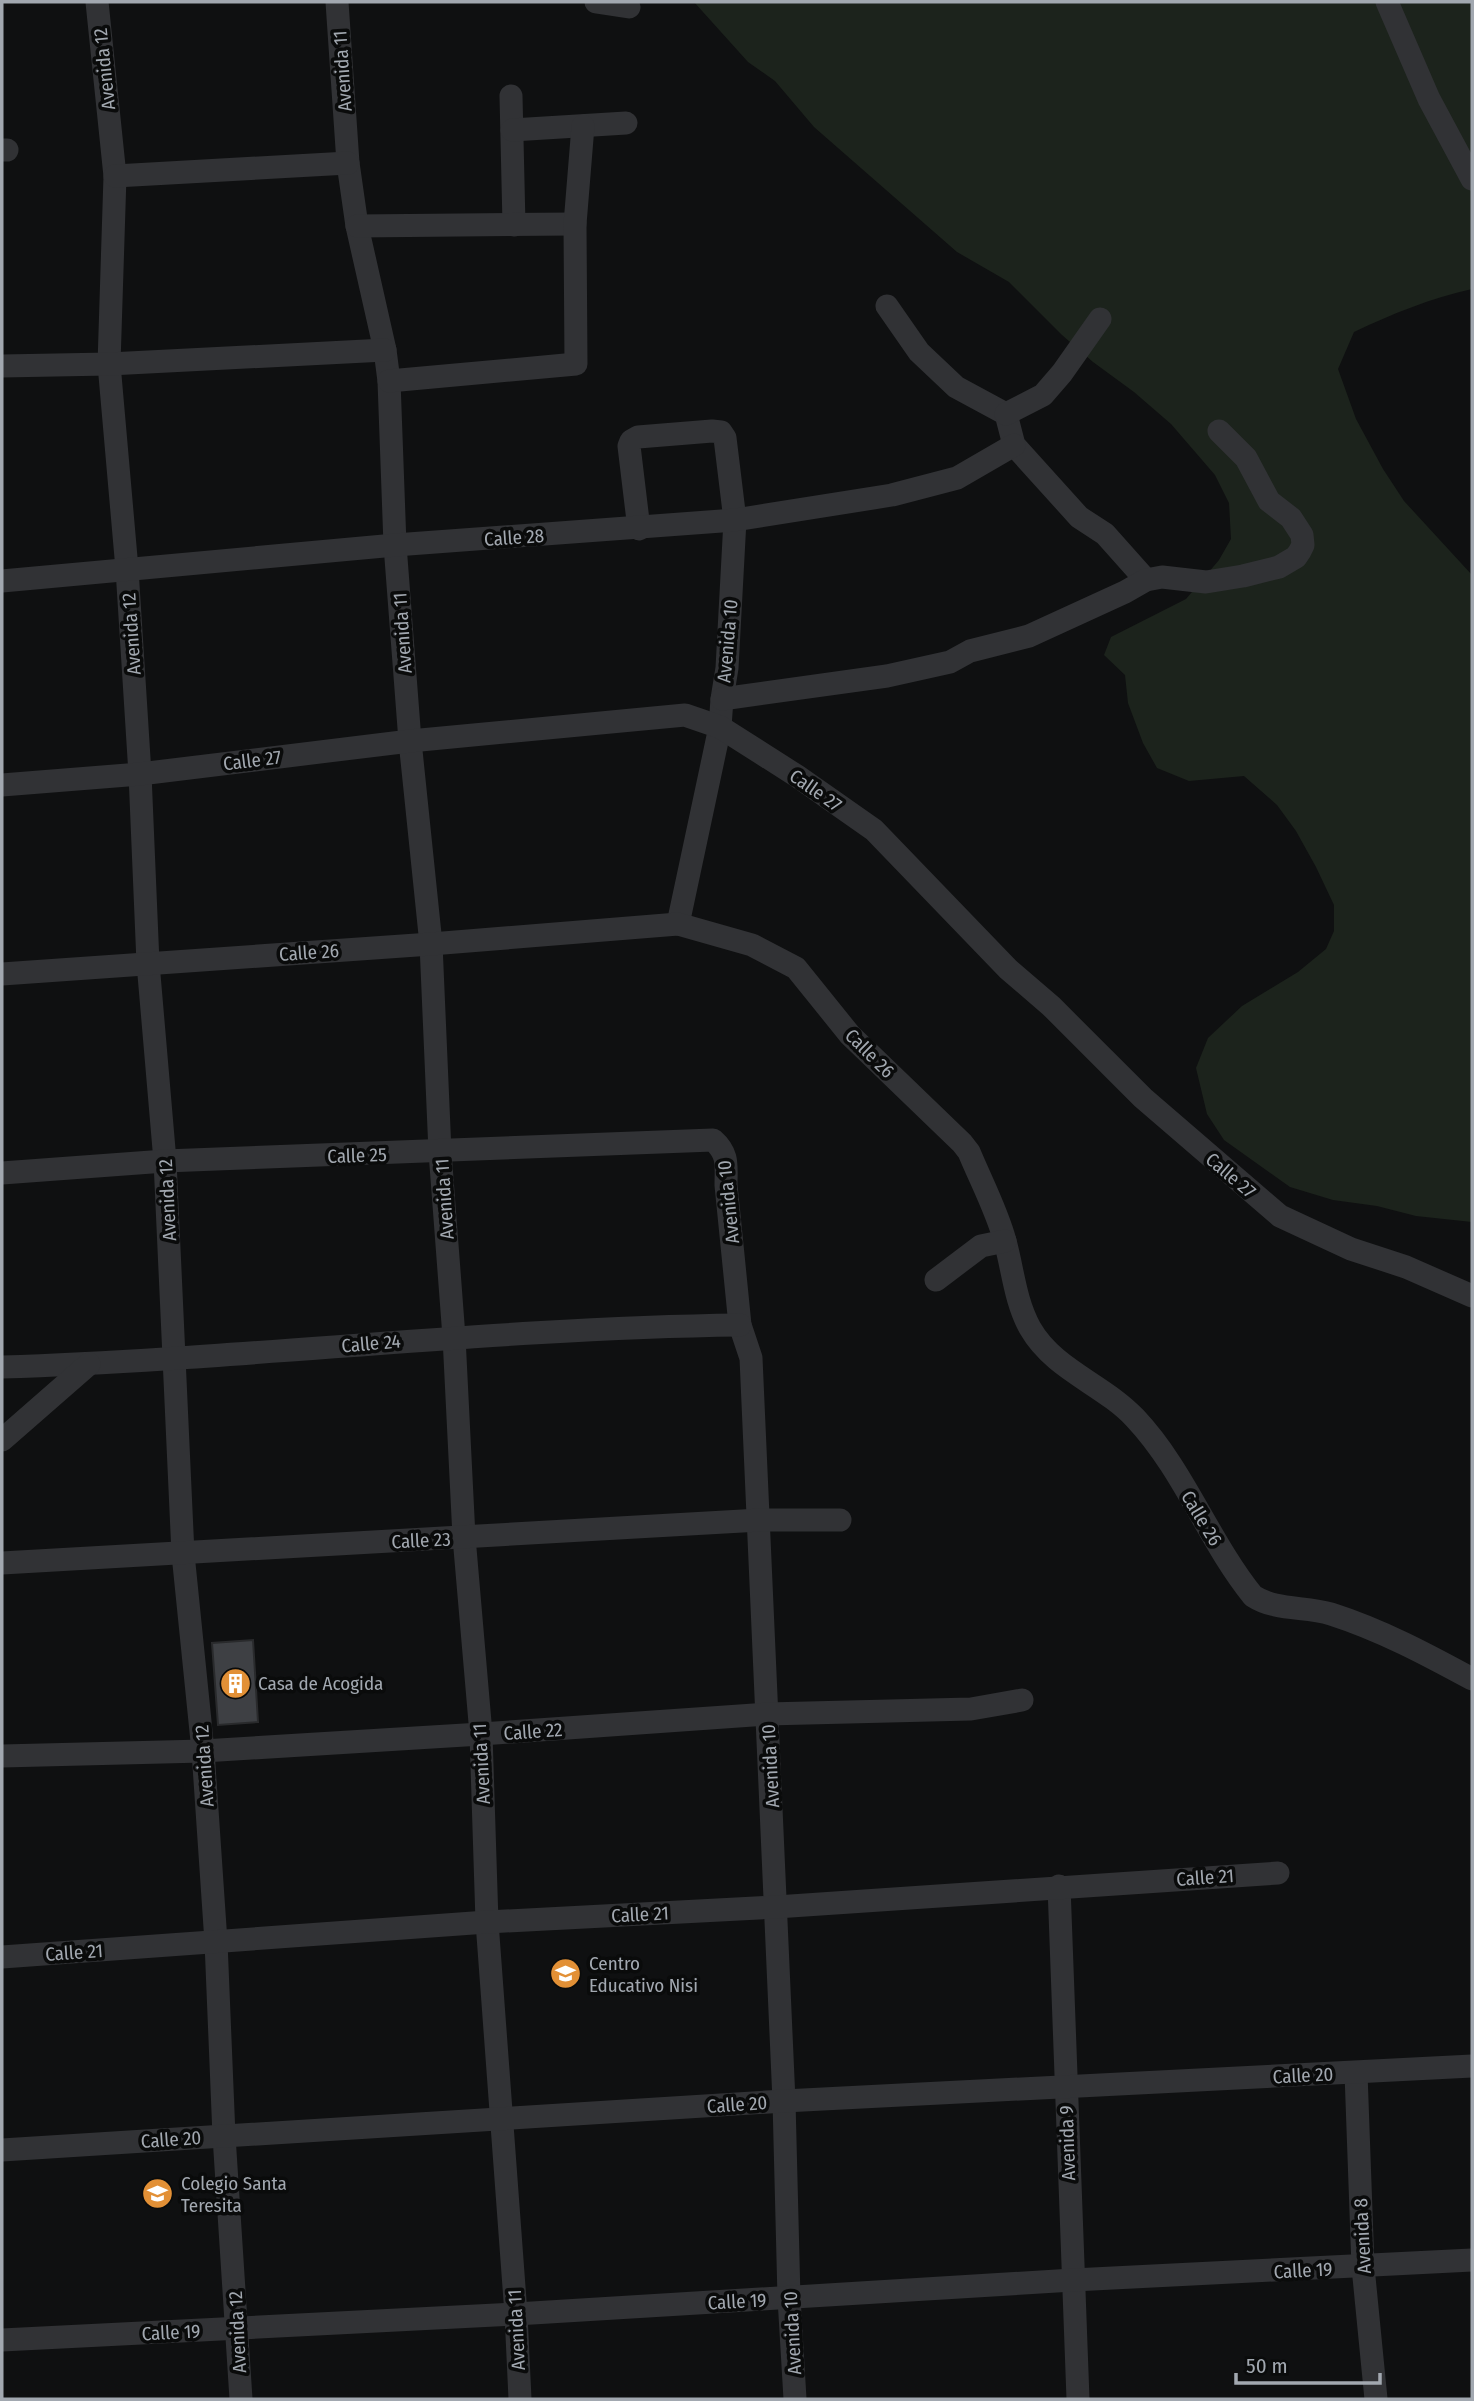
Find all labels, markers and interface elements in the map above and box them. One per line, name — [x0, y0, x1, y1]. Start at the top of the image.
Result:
street label: Avenida 12 — [89, 27, 120, 111]
street label: Avenida 11 — [328, 30, 357, 112]
street label: Calle 28 — [483, 524, 545, 551]
street label: Avenida 12 — [117, 592, 146, 676]
street label: Avenida 11 — [388, 592, 417, 674]
street label: Avenida 10 — [712, 598, 743, 684]
street label: Calle 27 — [222, 745, 283, 775]
street label: Calle 27 — [785, 764, 846, 817]
street label: Calle 26 — [278, 939, 340, 966]
street label: Calle 26 — [840, 1024, 899, 1083]
street label: Calle 25 — [327, 1143, 387, 1168]
street label: Calle 27 — [1201, 1148, 1261, 1203]
street label: Avenida 12 — [154, 1158, 181, 1242]
street label: Avenida 11 — [430, 1158, 459, 1240]
street label: Avenida 10 — [713, 1159, 744, 1245]
street label: Calle 24 — [340, 1329, 402, 1358]
street label: Calle 26 — [1176, 1487, 1227, 1550]
street label: Calle 23 — [391, 1527, 451, 1554]
building icon: Casa de Acogida — [218, 1666, 252, 1700]
place label: Casa de Acogida — [258, 1672, 383, 1695]
street label: Calle 22 — [503, 1718, 563, 1745]
street label: Avenida 11 — [468, 1723, 495, 1805]
street label: Avenida 12 — [190, 1724, 219, 1808]
street label: Avenida 10 — [757, 1724, 784, 1808]
street label: Calle 21 — [1175, 1864, 1235, 1891]
street label: Calle 21 — [611, 1902, 669, 1927]
street label: Calle 21 — [44, 1939, 104, 1966]
place label: Centro Educativo Nisi — [589, 1952, 698, 1997]
school or university icon: Centro Educativo Nisi — [549, 1957, 583, 1991]
street label: Calle 20 — [1272, 2062, 1334, 2089]
street label: Calle 20 — [706, 2091, 768, 2118]
street label: Avenida 9 — [1055, 2105, 1080, 2181]
street label: Calle 20 — [140, 2126, 202, 2153]
place label: Colegio Santa Teresita — [181, 2172, 287, 2217]
school or university icon: Colegio Santa Teresita — [141, 2177, 175, 2211]
street label: Avenida 8 — [1349, 2197, 1376, 2275]
street label: Calle 19 — [1273, 2257, 1333, 2284]
street label: Calle 19 — [707, 2288, 767, 2315]
street label: Avenida 11 — [503, 2289, 530, 2371]
street label: Avenida 12 — [224, 2290, 251, 2374]
street label: Avenida 10 — [779, 2291, 806, 2375]
street label: Calle 19 — [141, 2319, 201, 2346]
scale bar — [1236, 2342, 1380, 2386]
text: 50 m — [1246, 2353, 1288, 2379]

